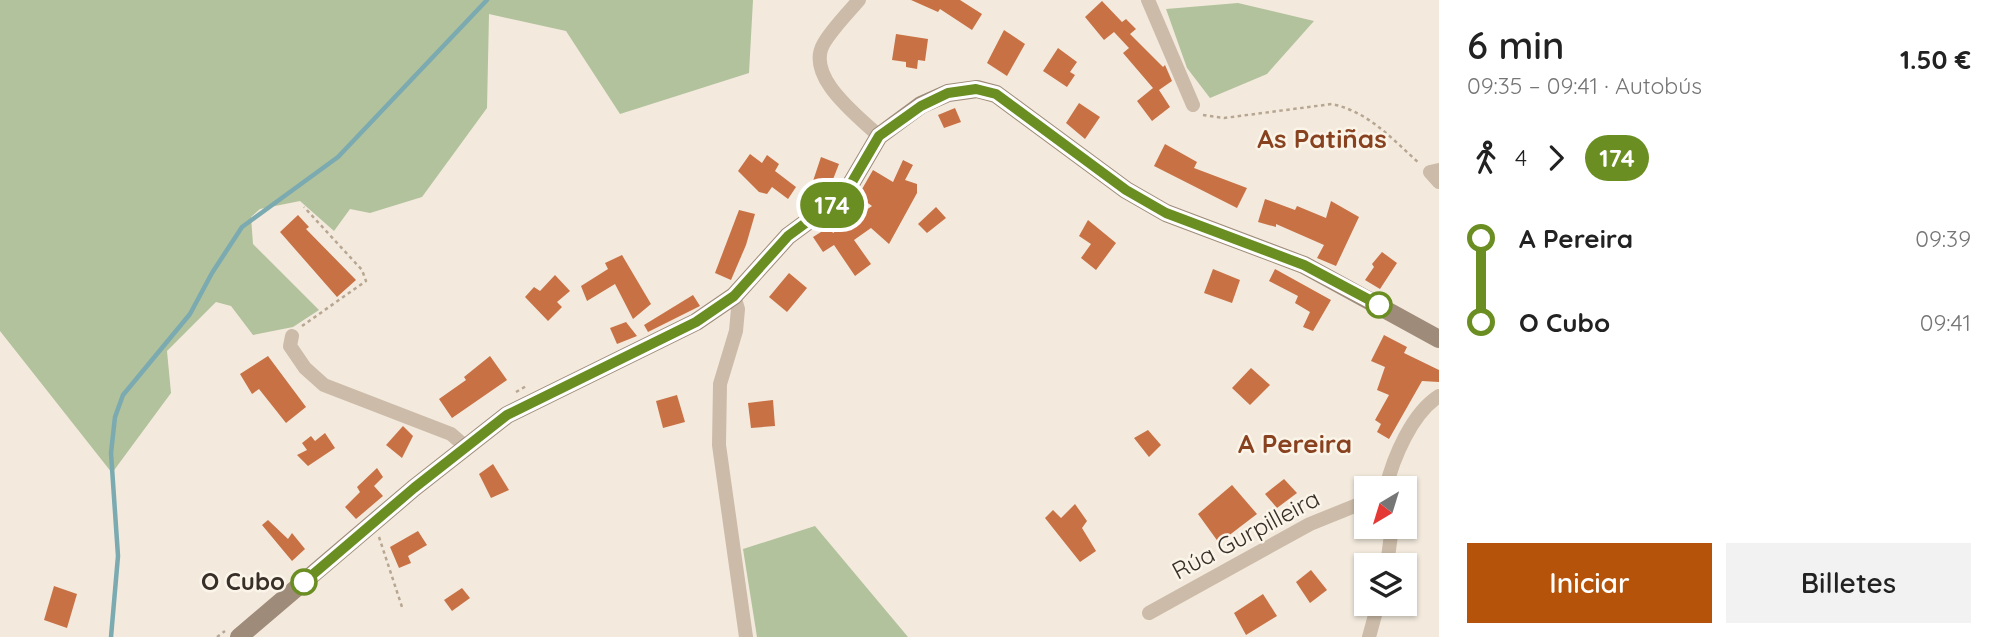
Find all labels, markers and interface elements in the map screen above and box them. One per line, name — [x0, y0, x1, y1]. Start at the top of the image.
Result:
text: 6 min — [1467, 21, 1564, 69]
text: 1.50 € — [1900, 43, 1971, 76]
text: 09:35 – 09:41 · Autobús — [1467, 71, 1702, 100]
district label: As Patiñas — [1257, 122, 1387, 155]
icon: walk — [1467, 139, 1505, 177]
icon: forward — [1537, 139, 1575, 177]
text: 4 — [1515, 143, 1527, 172]
text: 174 — [1599, 143, 1635, 173]
line badge: 174 — [792, 182, 872, 228]
text: 174 — [814, 190, 850, 220]
text: A Pereira — [1519, 222, 1633, 255]
text: 09:39 — [1915, 224, 1971, 253]
unlabelled marker — [1366, 292, 1392, 318]
text: O Cubo — [1519, 306, 1610, 339]
text: 09:41 — [1920, 308, 1971, 337]
district label: A Pereira — [1238, 427, 1352, 460]
north arrow — [1354, 476, 1418, 539]
map controls — [1354, 476, 1417, 616]
street label: Rúa Gurpilleira — [1167, 483, 1324, 586]
button: Iniciar — [1467, 543, 1712, 623]
button: Billetes — [1726, 543, 1971, 623]
button: layers — [1354, 553, 1417, 616]
place label: O Cubo — [201, 566, 285, 596]
marker: O Cubo — [291, 569, 317, 595]

